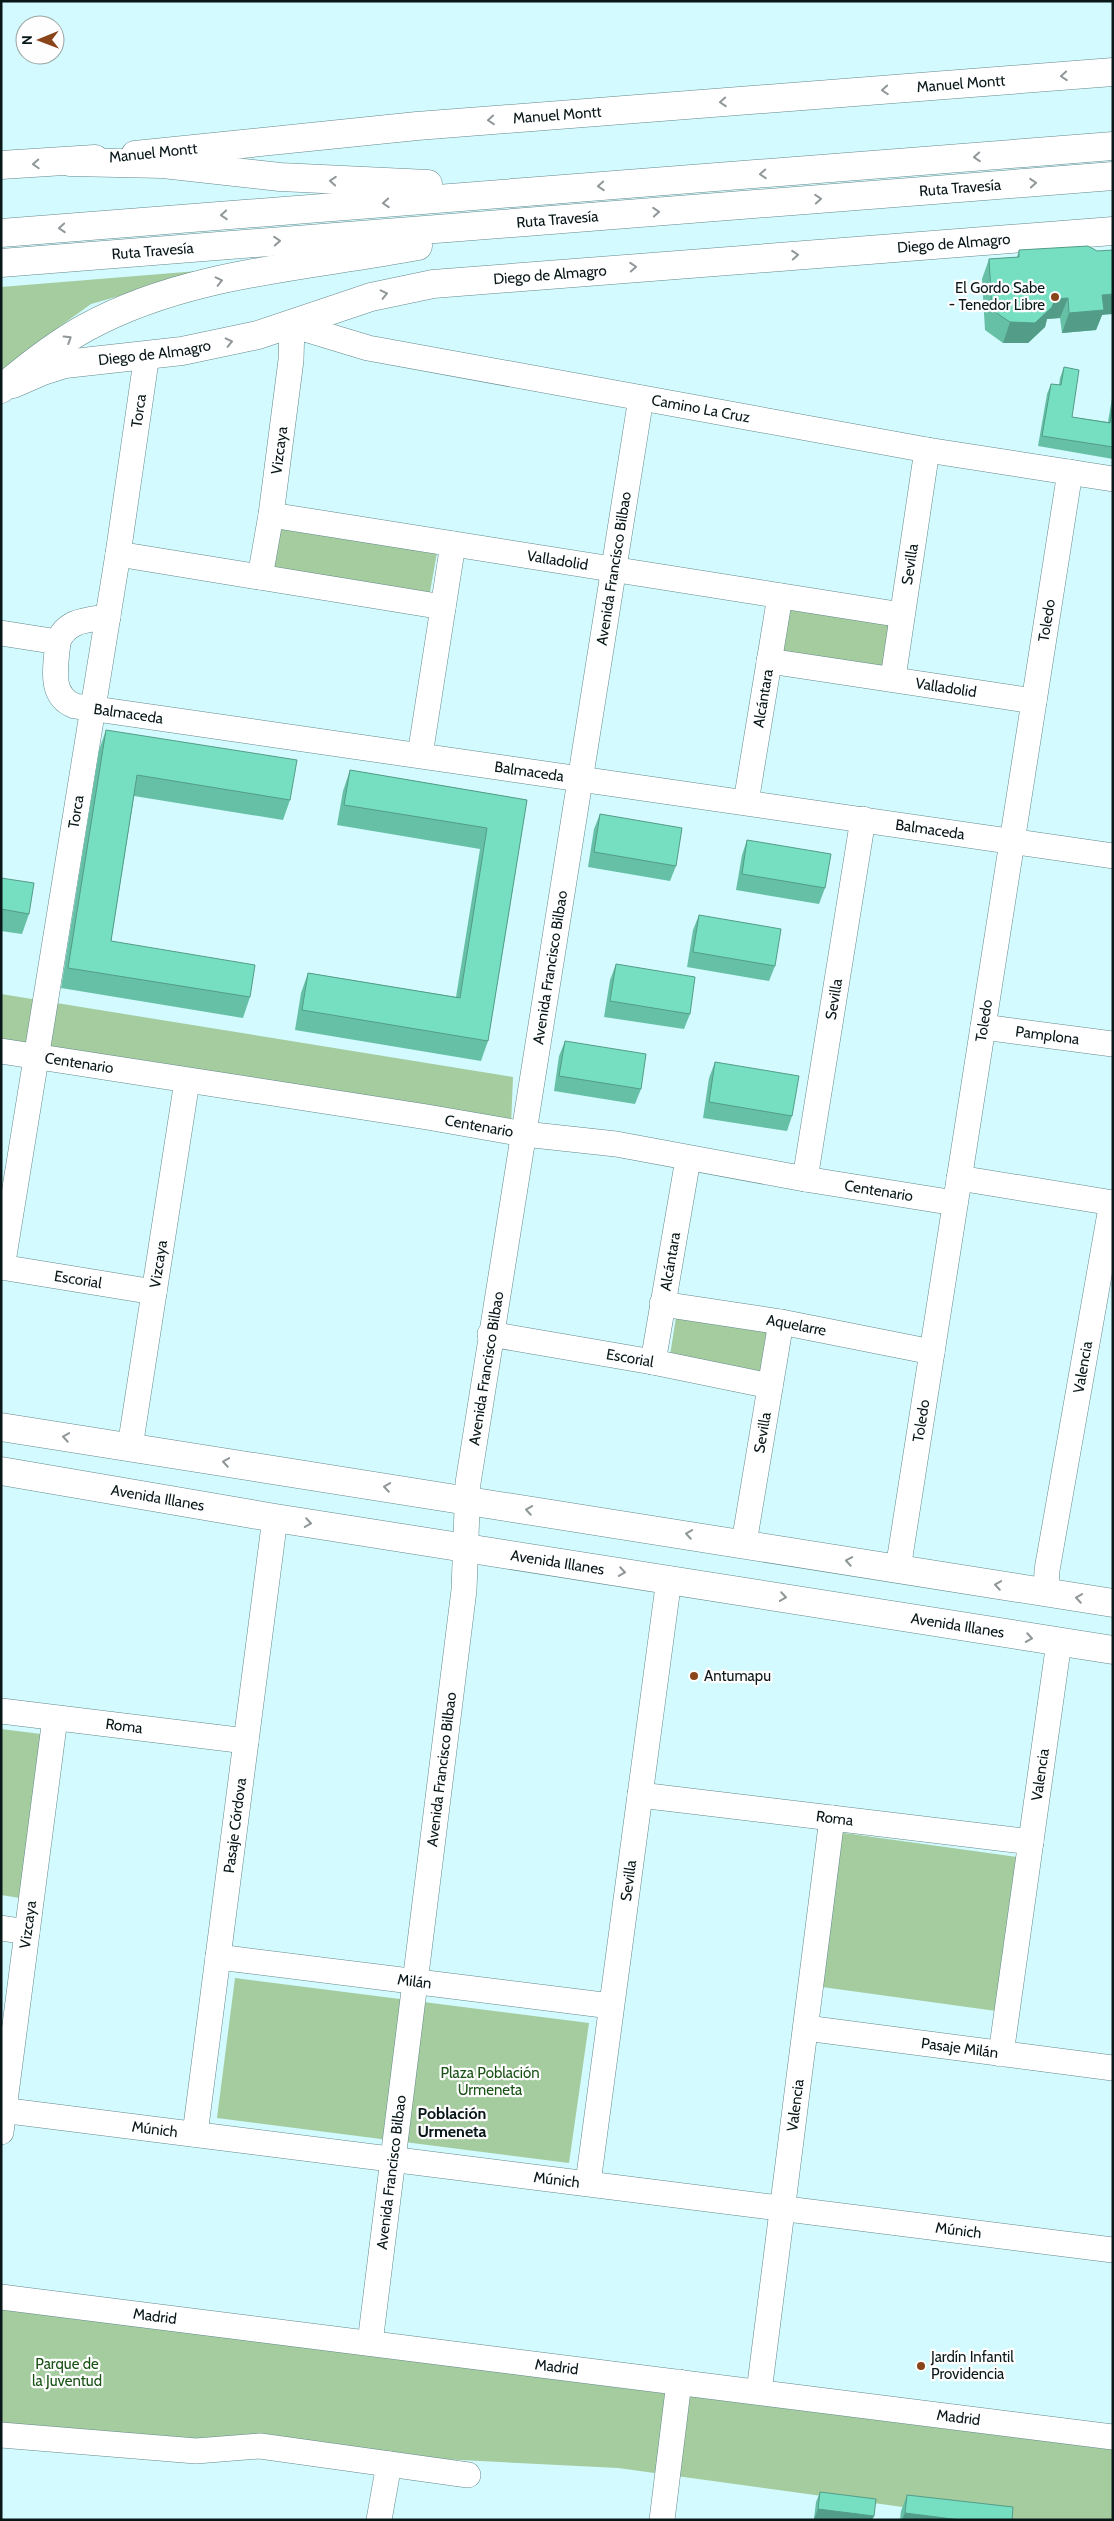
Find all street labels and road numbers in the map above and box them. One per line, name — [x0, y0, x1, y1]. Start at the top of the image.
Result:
street label: Manuel Montt — [916, 71, 1006, 96]
street label: Manuel Montt — [512, 103, 602, 128]
street label: Manuel Montt — [108, 139, 198, 167]
street label: Ruta Travesía — [918, 176, 1003, 200]
street label: Ruta Travesía — [516, 207, 600, 232]
street label: Diego de Almagro — [896, 230, 1011, 257]
street label: Ruta Travesía — [111, 239, 195, 263]
street label: Diego de Almagro — [493, 262, 607, 288]
street label: Diego de Almagro — [97, 336, 212, 369]
street label: Camino La Cruz — [650, 391, 752, 427]
street label: Torca — [127, 392, 150, 429]
street label: Vizcaya — [267, 425, 291, 476]
street label: Avenida Francisco Bilbao — [593, 490, 635, 647]
street label: Sevilla — [898, 542, 922, 586]
street label: Valladolid — [526, 547, 589, 574]
street label: Toledo — [1034, 598, 1059, 643]
street label: Alcántara — [749, 667, 777, 729]
street label: Valladolid — [914, 674, 978, 701]
street label: Balmaceda — [92, 700, 165, 728]
street label: Balmaceda — [493, 758, 566, 786]
street label: Torca — [65, 793, 88, 830]
street label: Balmaceda — [894, 816, 967, 844]
street label: Avenida Francisco Bilbao — [529, 889, 571, 1046]
street label: Sevilla — [822, 977, 846, 1021]
street label: Toledo — [972, 998, 996, 1043]
street label: Pamplona — [1014, 1022, 1081, 1049]
street label: Centenario — [43, 1049, 115, 1077]
street label: Centenario — [443, 1111, 515, 1141]
street label: Centenario — [843, 1176, 914, 1205]
street label: Alcántara — [656, 1230, 684, 1292]
street label: Vizcaya — [146, 1238, 171, 1289]
street label: Escorial — [53, 1267, 104, 1292]
street label: Avenida Francisco Bilbao — [465, 1290, 507, 1447]
street label: Aquelarre — [765, 1311, 828, 1340]
street label: Valencia — [1069, 1339, 1096, 1395]
street label: Escorial — [605, 1345, 656, 1371]
street label: Toledo — [909, 1398, 933, 1443]
street label: Sevilla — [750, 1410, 775, 1454]
street label: Avenida Illanes — [110, 1481, 206, 1515]
street label: Avenida Illanes — [509, 1546, 606, 1579]
street label: Avenida Illanes — [910, 1609, 1006, 1642]
street label: Avenida Francisco Bilbao — [423, 1691, 460, 1848]
street label: Roma — [104, 1715, 145, 1737]
street label: Valencia — [1028, 1747, 1053, 1802]
street label: Pasaje Córdova — [220, 1776, 250, 1874]
street label: Roma — [815, 1807, 855, 1830]
street label: Sevilla — [617, 1858, 640, 1902]
street label: Vizcaya — [16, 1899, 40, 1950]
street label: Milán — [396, 1970, 433, 1993]
street label: Pasaje Milán — [920, 2034, 999, 2062]
street label: Valencia — [783, 2077, 808, 2132]
street label: Avenida Francisco Bilbao — [373, 2094, 410, 2251]
street label: Múnich — [131, 2118, 179, 2141]
street label: Múnich — [532, 2168, 581, 2192]
street label: Múnich — [934, 2219, 983, 2242]
street label: Madrid — [132, 2305, 178, 2328]
street label: Madrid — [534, 2355, 580, 2379]
street label: Madrid — [936, 2406, 981, 2429]

